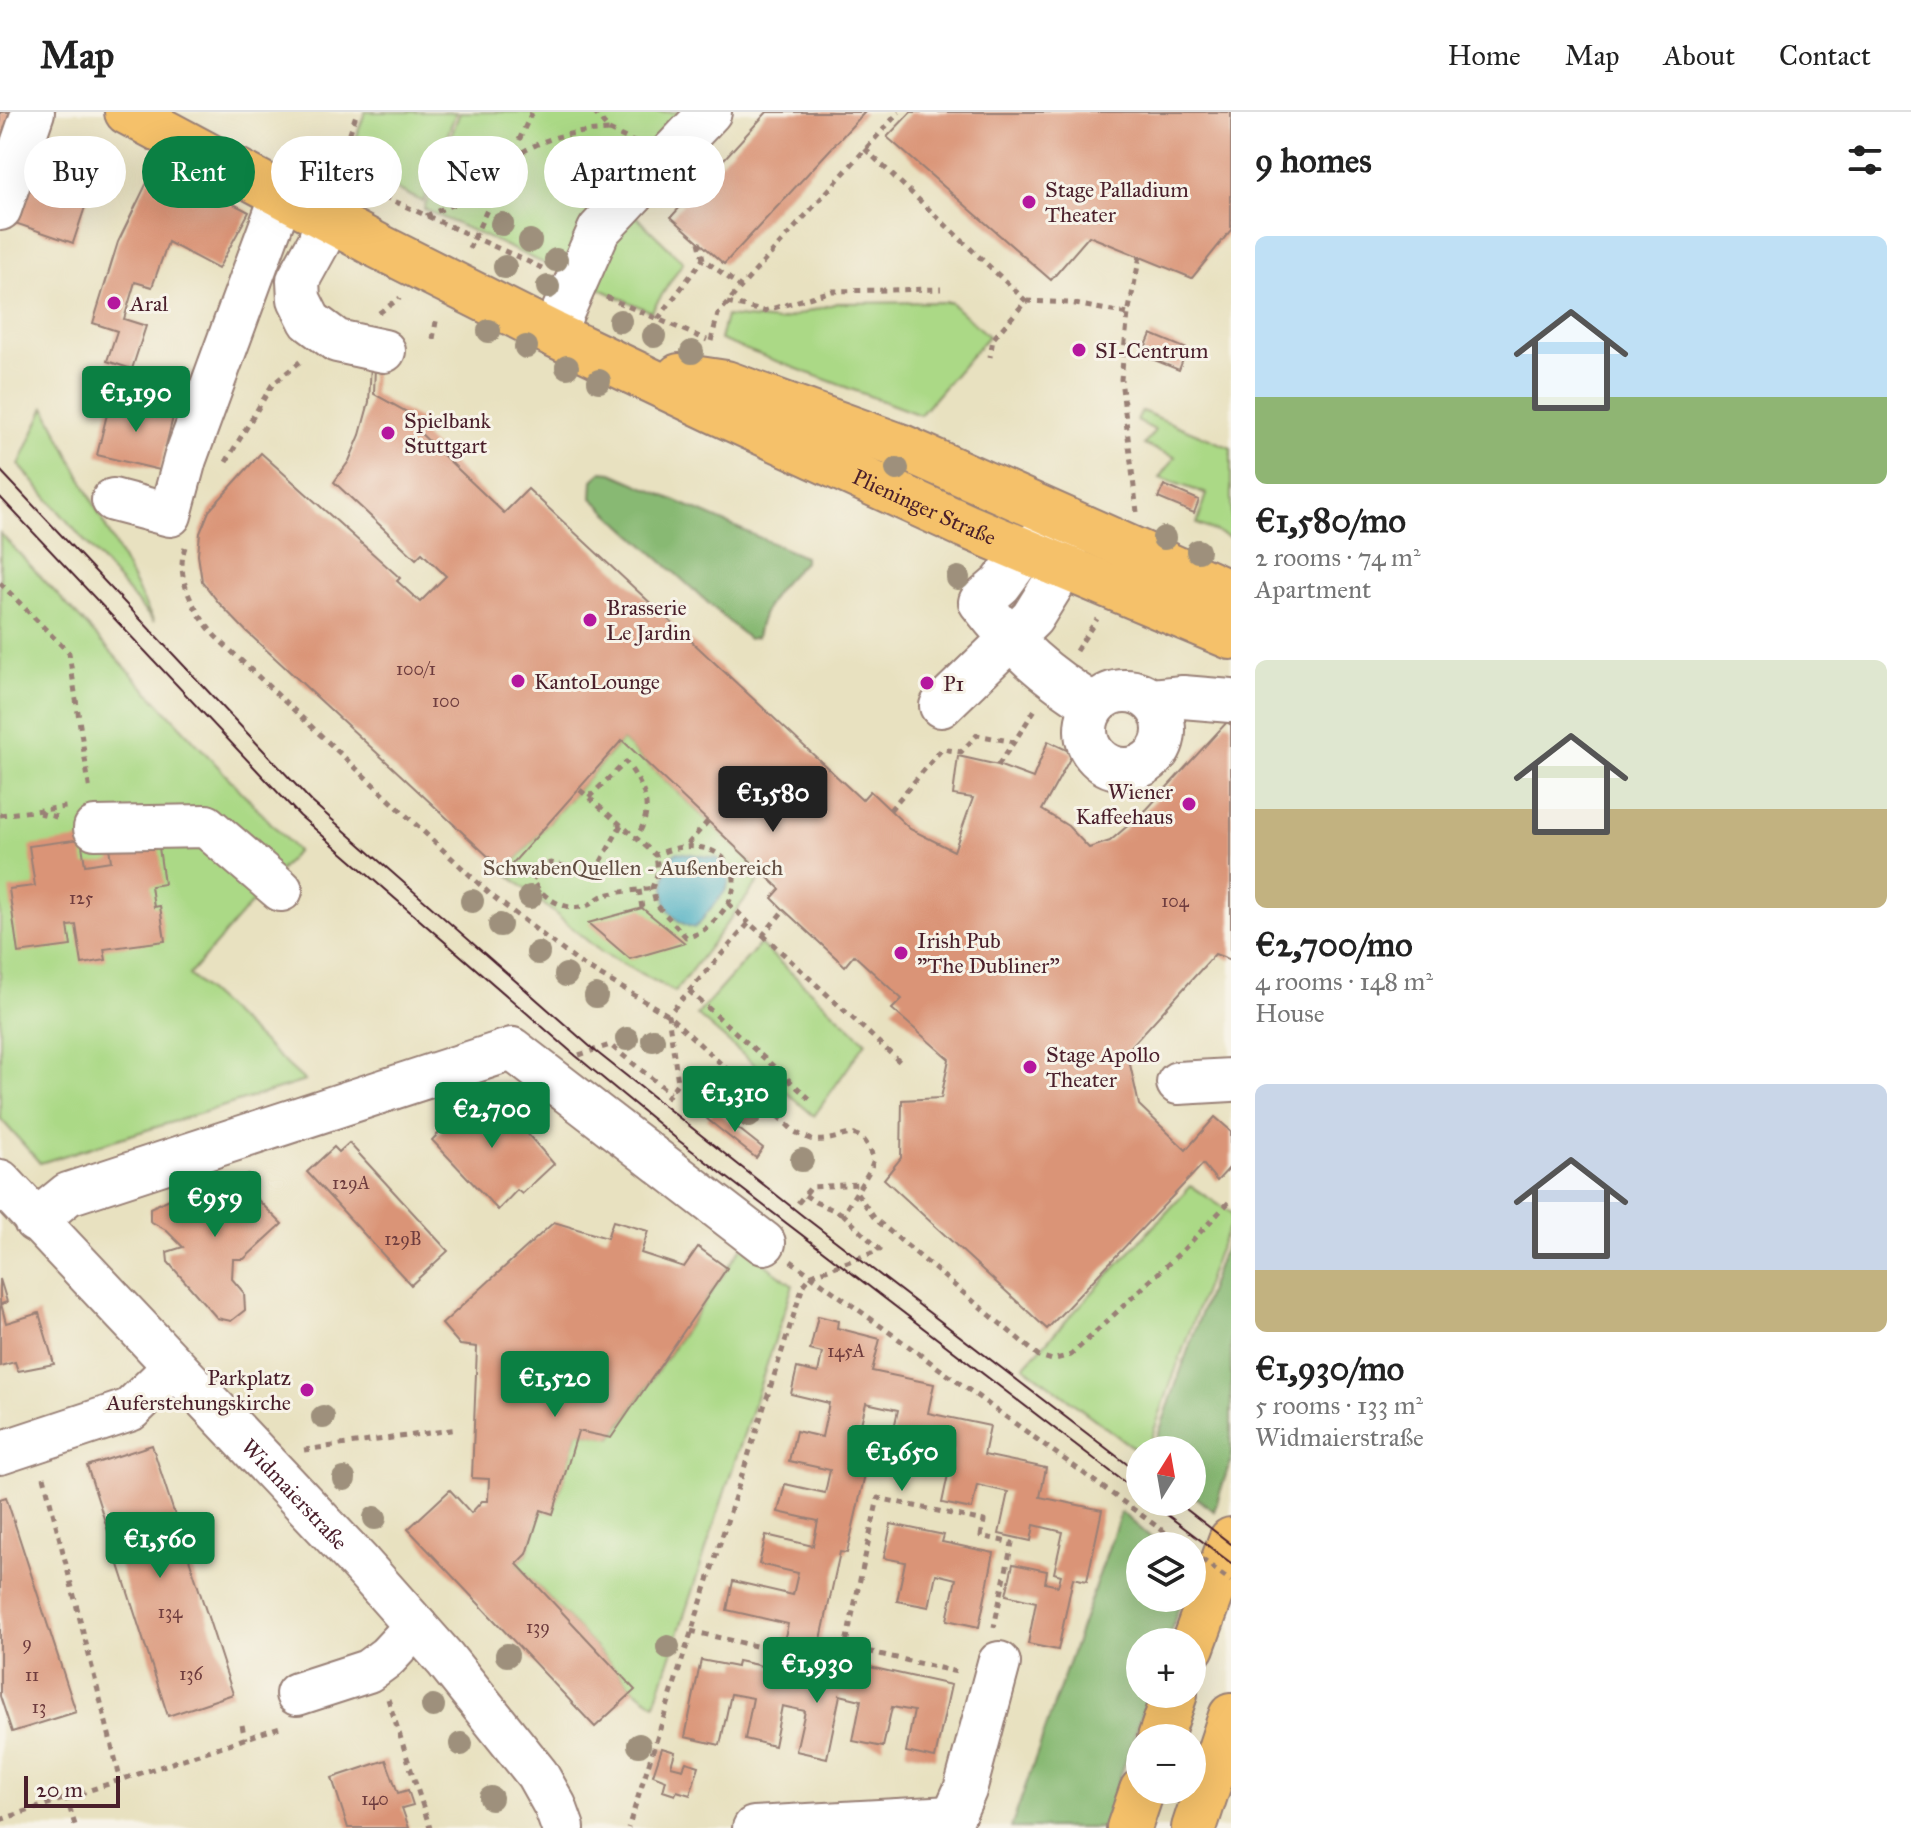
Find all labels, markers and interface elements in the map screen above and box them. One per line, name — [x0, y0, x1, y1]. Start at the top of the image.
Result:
text: Map — [40, 32, 114, 78]
text: Home — [1448, 38, 1521, 73]
text: Map — [1565, 38, 1619, 73]
text: About — [1663, 38, 1735, 73]
text: Contact — [1779, 38, 1871, 73]
chip: Buy — [24, 136, 126, 208]
chip: Rent — [142, 136, 255, 208]
chip: Filters — [271, 136, 402, 208]
chip: New — [418, 136, 528, 208]
chip: Apartment — [544, 136, 725, 208]
icon: filters — [1843, 138, 1887, 182]
text: 9 homes — [1255, 140, 1372, 181]
place label: Stage Palladium Theater — [1045, 176, 1189, 228]
marker: Stage Palladium Theater — [1020, 193, 1038, 211]
icon: home — [1499, 288, 1643, 432]
place label: Aral — [129, 290, 168, 317]
marker: Aral — [105, 294, 123, 312]
place label: SI-Centrum — [1095, 337, 1209, 364]
marker: SI-Centrum — [1070, 341, 1088, 359]
pin: €1,190 — [71, 366, 201, 434]
text: €1,190 — [100, 376, 172, 408]
place label: Spielbank Stuttgart — [404, 407, 492, 459]
marker: Spielbank Stuttgart — [379, 424, 397, 442]
street label: Plieninger Straße — [848, 462, 1000, 551]
text: €1,580/mo — [1255, 500, 1406, 541]
text: 2 rooms · 74 m² — [1255, 541, 1421, 573]
text: Apartment — [1255, 573, 1371, 605]
place label: Brasserie Le Jardin — [606, 594, 691, 646]
marker: Brasserie Le Jardin — [581, 611, 599, 629]
house number: 100/1 — [396, 658, 436, 680]
place label: KantoLounge — [534, 668, 660, 695]
place label: P1 — [943, 670, 964, 697]
marker: KantoLounge — [509, 672, 527, 690]
marker: P1 — [918, 674, 936, 692]
house number: 100 — [432, 690, 460, 712]
icon: home — [1499, 712, 1643, 856]
pin: €1,580 — [708, 766, 838, 834]
text: €1,580 — [736, 776, 810, 808]
place label: Wiener Kaffeehaus — [1075, 778, 1174, 830]
marker: Wiener Kaffeehaus — [1180, 795, 1198, 813]
park label: SchwabenQuellen - Außenbereich — [483, 854, 783, 881]
house number: 125 — [69, 887, 94, 909]
house number: 104 — [1161, 890, 1190, 912]
text: €2,700/mo — [1255, 924, 1413, 965]
place label: Irish Pub "The Dubliner" — [917, 927, 1060, 979]
marker: Irish Pub "The Dubliner" — [892, 944, 910, 962]
text: 4 rooms · 148 m² — [1255, 965, 1433, 997]
text: House — [1255, 997, 1325, 1029]
place label: Stage Apollo Theater — [1046, 1041, 1160, 1093]
marker: Stage Apollo Theater — [1021, 1058, 1039, 1076]
pin: €1,310 — [670, 1066, 800, 1134]
text: €1,310 — [701, 1076, 769, 1108]
pin: €2,700 — [427, 1082, 557, 1150]
text: €2,700 — [453, 1092, 531, 1124]
icon: home — [1499, 1136, 1643, 1280]
pin: €959 — [168, 1171, 262, 1239]
house number: 129A — [332, 1172, 370, 1194]
text: €959 — [187, 1181, 243, 1213]
house number: 129B — [384, 1228, 422, 1250]
house number: 145A — [827, 1340, 865, 1362]
text: €1,930/mo — [1255, 1348, 1404, 1389]
pin: €1,520 — [490, 1351, 620, 1419]
text: €1,520 — [519, 1361, 591, 1393]
place label: Parkplatz Auferstehungskirche — [105, 1364, 291, 1416]
marker: Parkplatz Auferstehungskirche — [298, 1381, 316, 1399]
text: 5 rooms · 133 m² — [1255, 1389, 1423, 1421]
text: Widmaierstraße — [1255, 1421, 1424, 1453]
pin: €1,650 — [837, 1425, 967, 1493]
street label: Widmaierstraße — [236, 1433, 354, 1555]
text: €1,650 — [865, 1435, 939, 1467]
north arrow — [1126, 1436, 1206, 1516]
map controls — [1126, 1436, 1206, 1804]
pin: €1,560 — [95, 1512, 225, 1580]
text: €1,560 — [124, 1522, 196, 1554]
button: layers — [1126, 1532, 1206, 1612]
house number: 134 — [158, 1601, 183, 1623]
house number: 139 — [526, 1616, 550, 1638]
button: + — [1126, 1628, 1206, 1708]
house number: 9 — [22, 1632, 32, 1654]
pin: €1,930 — [752, 1637, 882, 1705]
text: €1,930 — [781, 1647, 853, 1679]
house number: 136 — [179, 1663, 204, 1685]
house number: 11 — [25, 1664, 39, 1686]
house number: 13 — [32, 1696, 46, 1718]
button: − — [1126, 1724, 1206, 1804]
scale bar — [24, 1772, 120, 1808]
text: 20 m — [36, 1776, 83, 1803]
house number: 140 — [361, 1788, 389, 1810]

